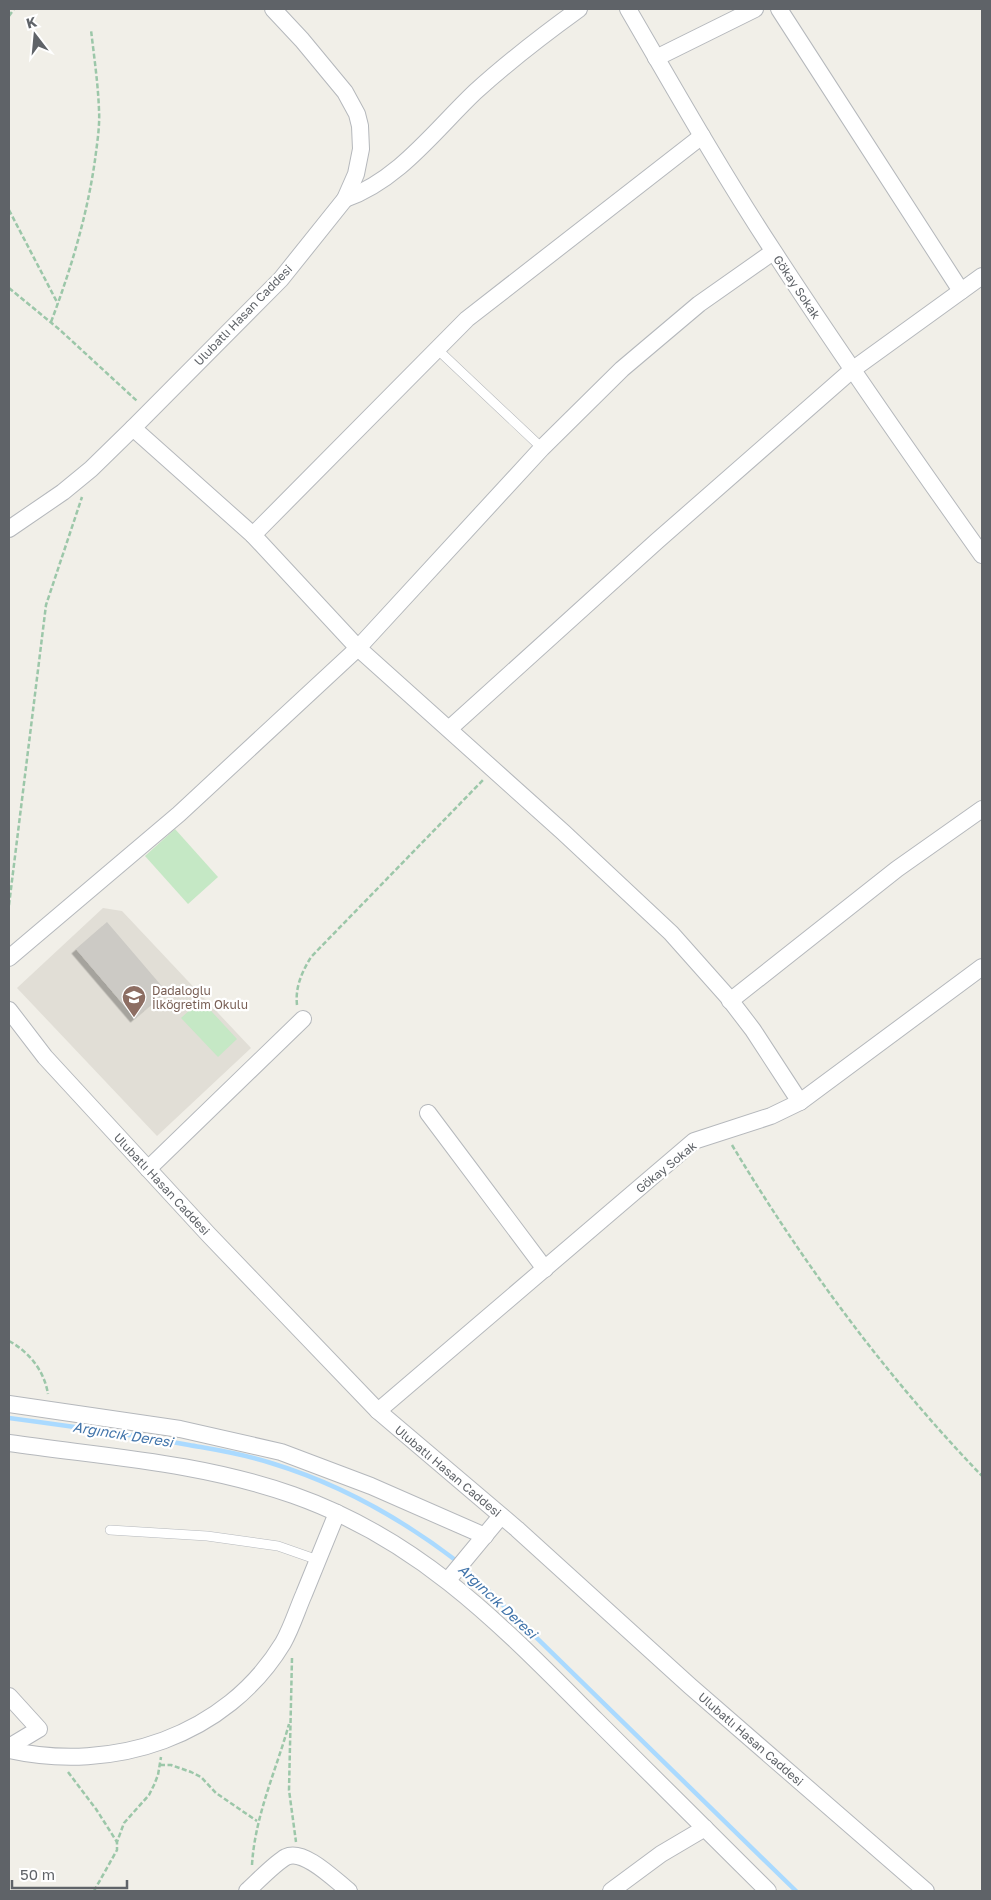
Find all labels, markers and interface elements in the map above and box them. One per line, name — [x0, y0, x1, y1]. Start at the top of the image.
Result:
north arrow — [10, 10, 60, 60]
text: K — [24, 12, 39, 32]
street label: Gökay Sokak — [770, 252, 824, 322]
street label: Ulubatlı Hasan Caddesi — [191, 261, 295, 369]
place label: Dadaloğlu İlköğretim Okulu — [152, 983, 248, 1012]
school or university icon: Dadaloğlu İlköğretim Okulu — [121, 984, 147, 1018]
street label: Ulubatlı Hasan Caddesi — [111, 1130, 213, 1238]
street label: Gökay Sokak — [633, 1138, 700, 1196]
water label: Argıncık Deresi — [72, 1418, 176, 1451]
street label: Ulubatlı Hasan Caddesi — [392, 1422, 504, 1520]
water label: Argıncık Deresi — [455, 1560, 542, 1643]
street label: Ulubatlı Hasan Caddesi — [695, 1689, 807, 1789]
scale bar — [12, 1858, 128, 1890]
text: 50 m — [20, 1865, 55, 1883]

